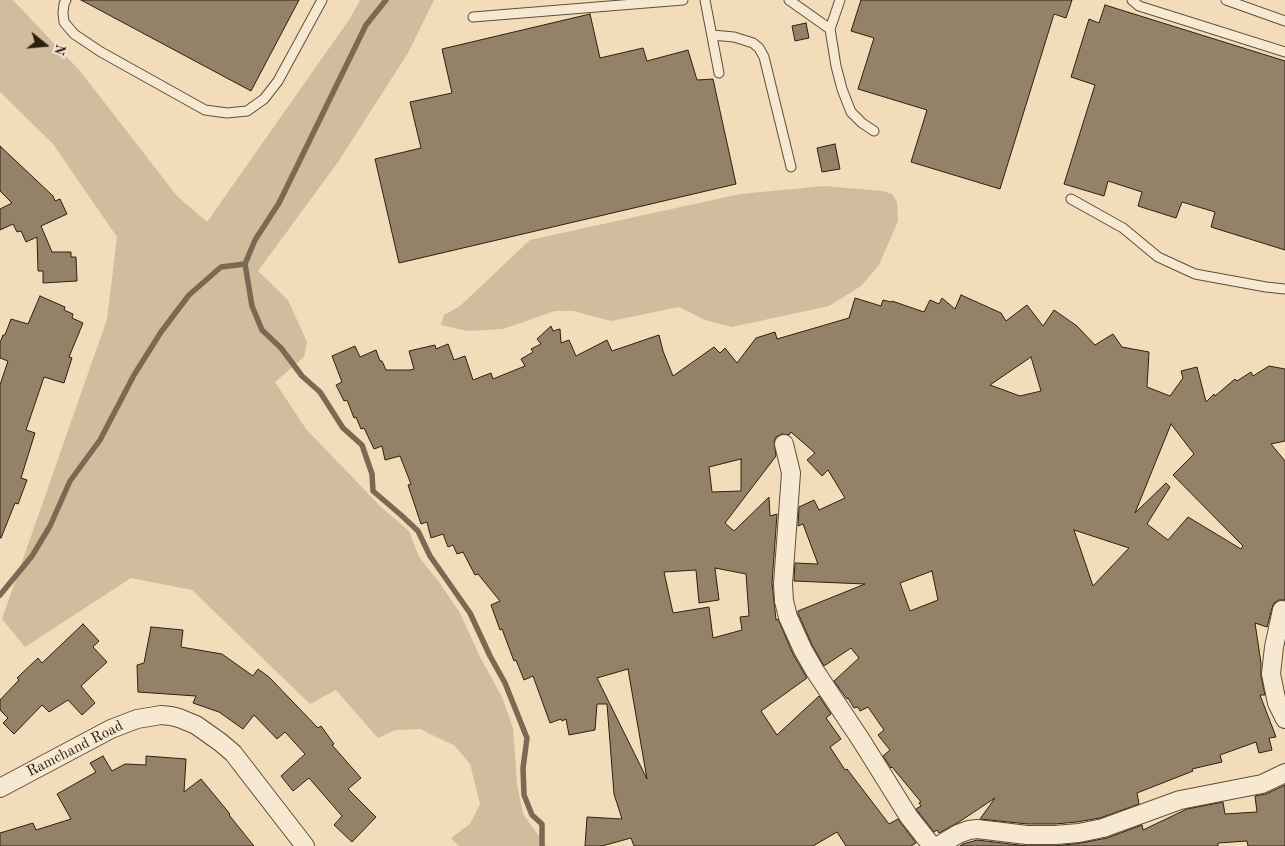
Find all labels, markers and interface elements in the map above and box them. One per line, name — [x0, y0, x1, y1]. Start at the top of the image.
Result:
north arrow — [20, 20, 70, 70]
text: N — [51, 42, 68, 57]
street label: Ramchand Road — [24, 717, 126, 781]

